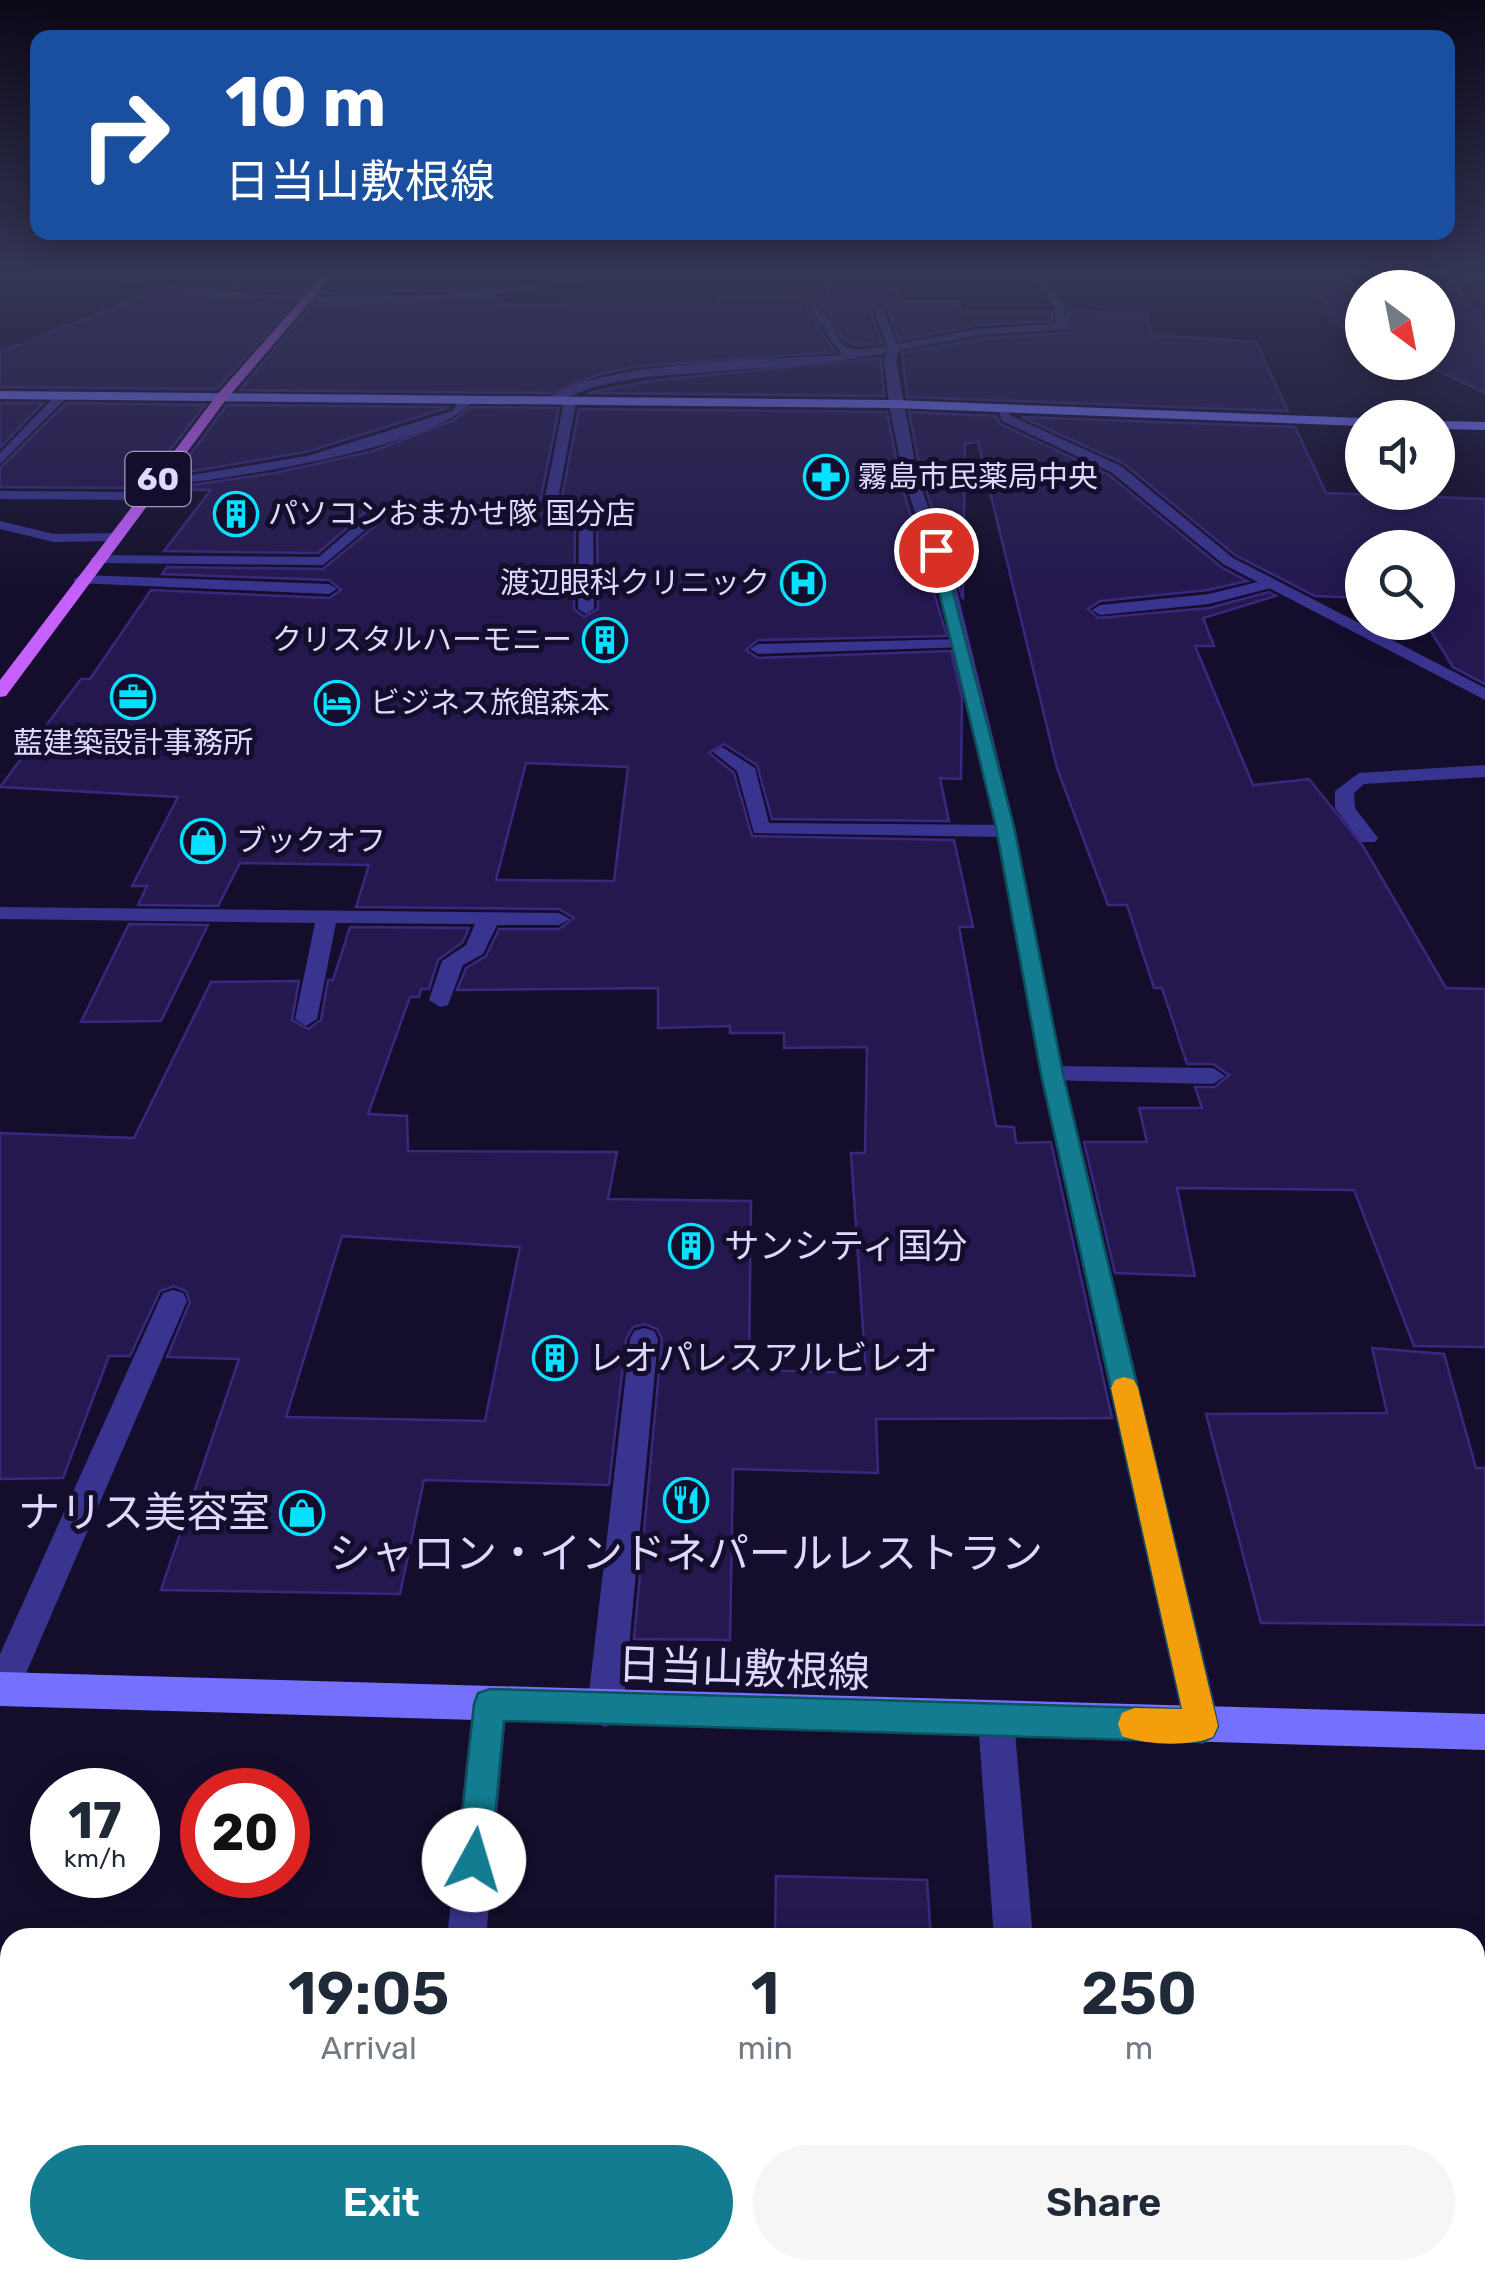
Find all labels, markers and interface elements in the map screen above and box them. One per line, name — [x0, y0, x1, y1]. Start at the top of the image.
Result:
text: 10 m — [225, 61, 386, 144]
icon: right — [60, 70, 190, 200]
text: 日当山敷根線 — [225, 155, 495, 208]
north arrow — [1345, 270, 1455, 380]
map controls — [1345, 270, 1455, 640]
button: sound — [1345, 400, 1455, 510]
road number: 60 — [126, 452, 190, 506]
pharmacy icon: 霧島市民薬局中央 — [803, 454, 849, 500]
place label: 霧島市民薬局中央 — [858, 459, 1098, 495]
building icon: パソコンおまかせ隊 国分店 — [213, 491, 259, 537]
place label: パソコンおまかせ隊 国分店 — [268, 496, 635, 532]
pin — [894, 508, 979, 593]
icon: arrive — [909, 523, 964, 578]
button: search — [1345, 530, 1455, 640]
hospital icon: 渡辺眼科クリニック — [780, 560, 826, 606]
place label: 渡辺眼科クリニック — [500, 565, 770, 601]
building icon: クリスタルハーモニー — [582, 617, 628, 663]
place label: クリスタルハーモニー — [272, 622, 572, 658]
office icon: 藍建築設計事務所 — [110, 674, 156, 720]
hotel icon: ビジネス旅館森本 — [314, 680, 360, 726]
place label: ビジネス旅館森本 — [370, 685, 610, 721]
place label: 藍建築設計事務所 — [13, 725, 253, 761]
shop icon: ブックオフ — [180, 818, 226, 864]
place label: ブックオフ — [236, 823, 386, 859]
building icon: サンシティ国分 — [668, 1223, 714, 1269]
place label: サンシティ国分 — [724, 1225, 967, 1267]
building icon: レオパレスアルビレオ — [532, 1335, 578, 1381]
place label: レオパレスアルビレオ — [588, 1337, 938, 1379]
restaurant icon: シャロン・インドネパールレストラン — [663, 1477, 709, 1523]
place label: ナリス美容室 — [18, 1488, 270, 1538]
shop icon: ナリス美容室 — [279, 1490, 325, 1536]
place label: シャロン・インドネパールレストラン — [329, 1529, 1043, 1579]
street label: 日当山敷根線 — [617, 1640, 871, 1698]
speed limit sign: 20 — [180, 1768, 310, 1898]
text: 17 — [68, 1791, 122, 1851]
position arrow — [422, 1808, 526, 1912]
text: km/h — [64, 1844, 126, 1873]
text: 19:05 — [288, 1958, 449, 2029]
text: 1 — [751, 1958, 780, 2029]
text: 250 — [1081, 1958, 1197, 2029]
text: Arrival — [321, 2029, 417, 2067]
text: min — [737, 2029, 793, 2067]
text: m — [1125, 2029, 1153, 2067]
button: Exit — [30, 2145, 733, 2260]
button: Share — [753, 2145, 1455, 2260]

